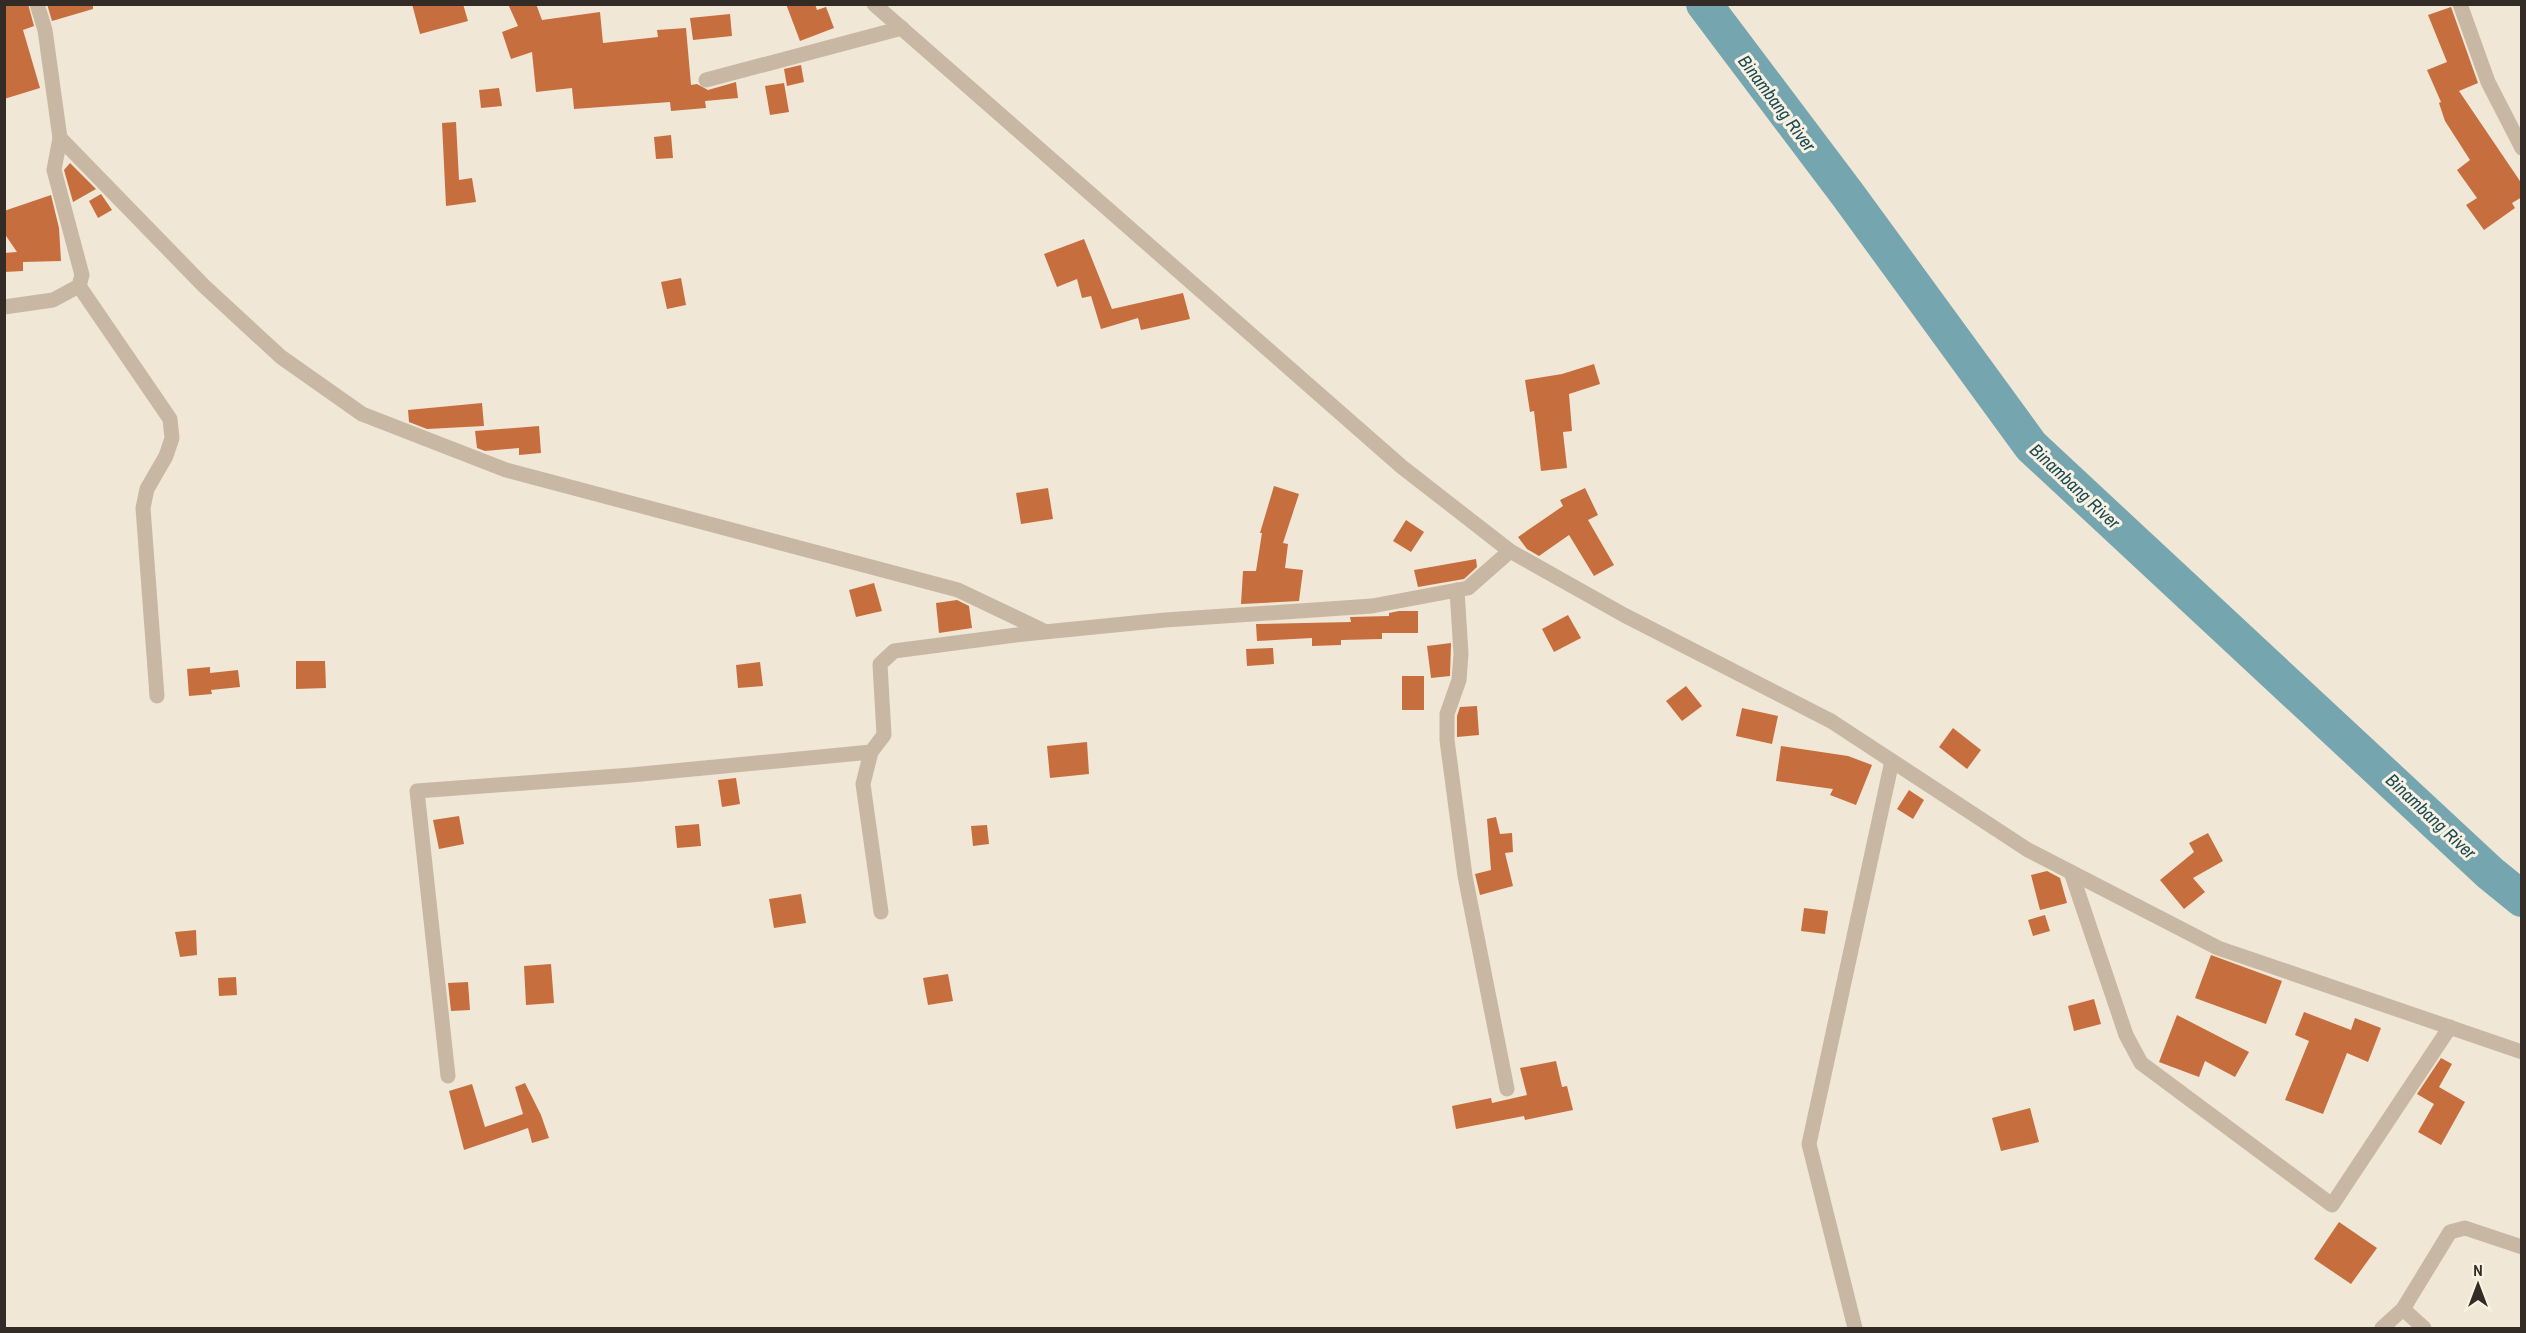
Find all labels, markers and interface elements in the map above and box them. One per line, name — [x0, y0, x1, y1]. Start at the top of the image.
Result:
water label: Binambang River — [1732, 50, 1822, 157]
water label: Binambang River — [2024, 438, 2126, 535]
water label: Binambang River — [2380, 768, 2482, 865]
north arrow — [2448, 1255, 2508, 1315]
text: N — [2473, 1259, 2483, 1281]

